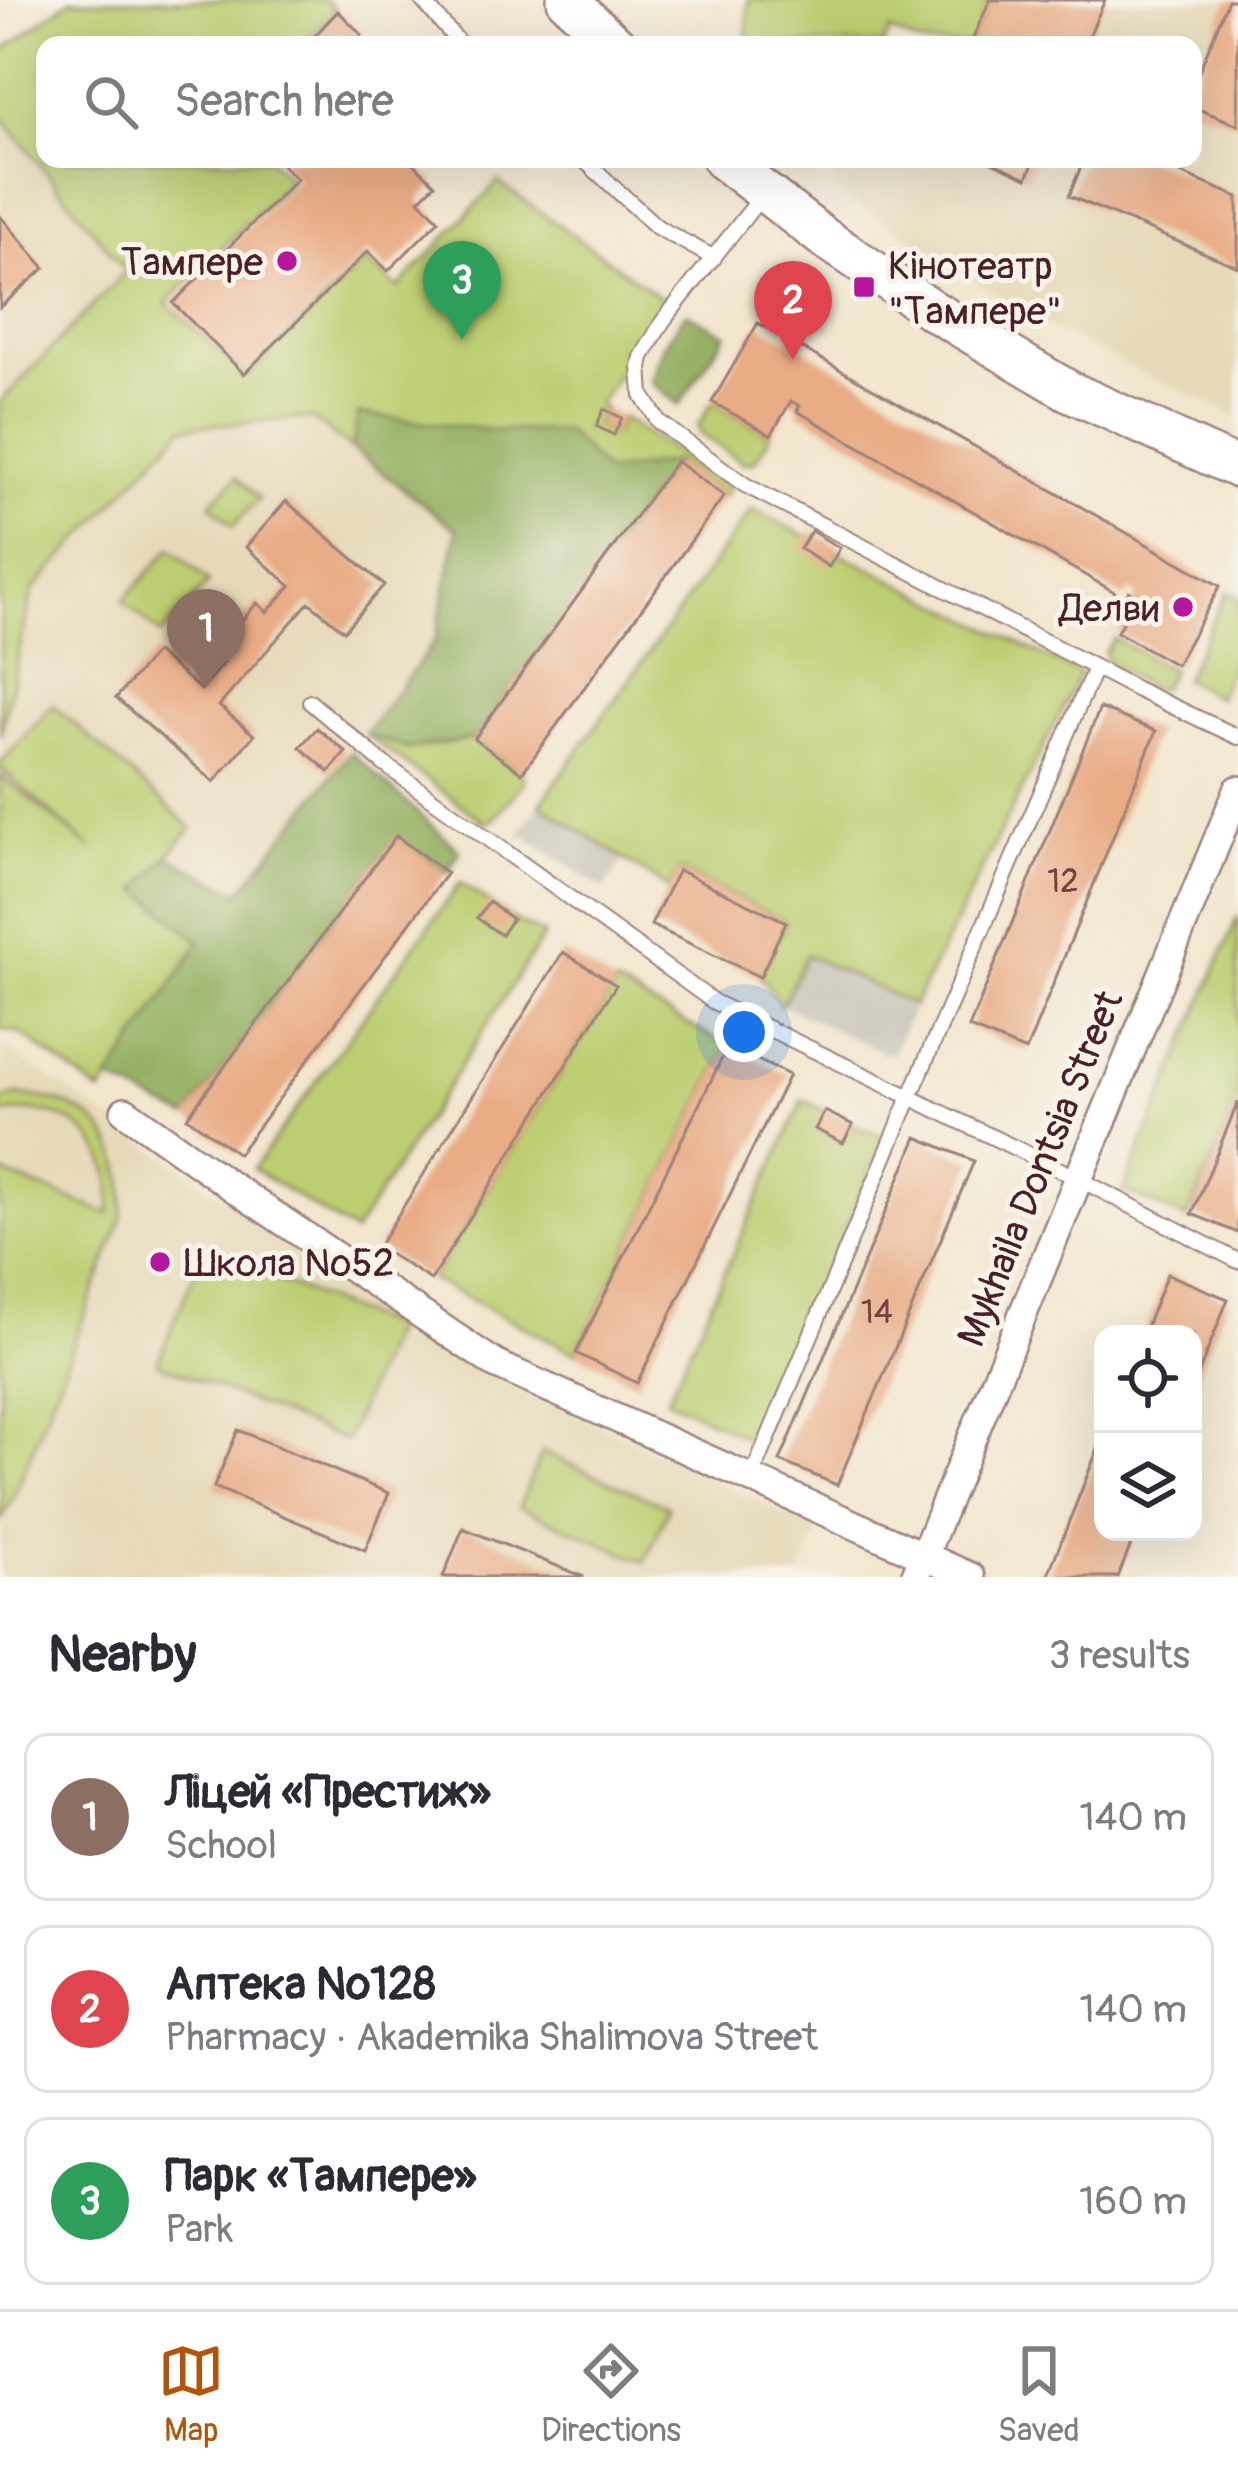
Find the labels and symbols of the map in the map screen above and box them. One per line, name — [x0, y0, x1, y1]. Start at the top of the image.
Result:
place label: Тампере — [121, 238, 263, 287]
pin: 3 — [423, 241, 501, 340]
place label: Кінотеатр "Тампере" — [888, 242, 1062, 336]
marker: Тампере — [274, 248, 300, 274]
pin: 2 — [754, 261, 832, 360]
marker: Кінотеатр "Тампере" — [851, 274, 877, 300]
place label: Делви — [1057, 584, 1159, 633]
pin: 1 — [167, 589, 245, 688]
marker: Делви — [1170, 594, 1196, 620]
house number: 12 — [1047, 861, 1079, 902]
street label: Mykhaila Dontsia Street — [947, 983, 1134, 1354]
your location — [714, 1002, 774, 1062]
place label: Школа №52 — [184, 1239, 394, 1288]
marker: Школа №52 — [147, 1249, 173, 1275]
house number: 14 — [861, 1292, 893, 1333]

